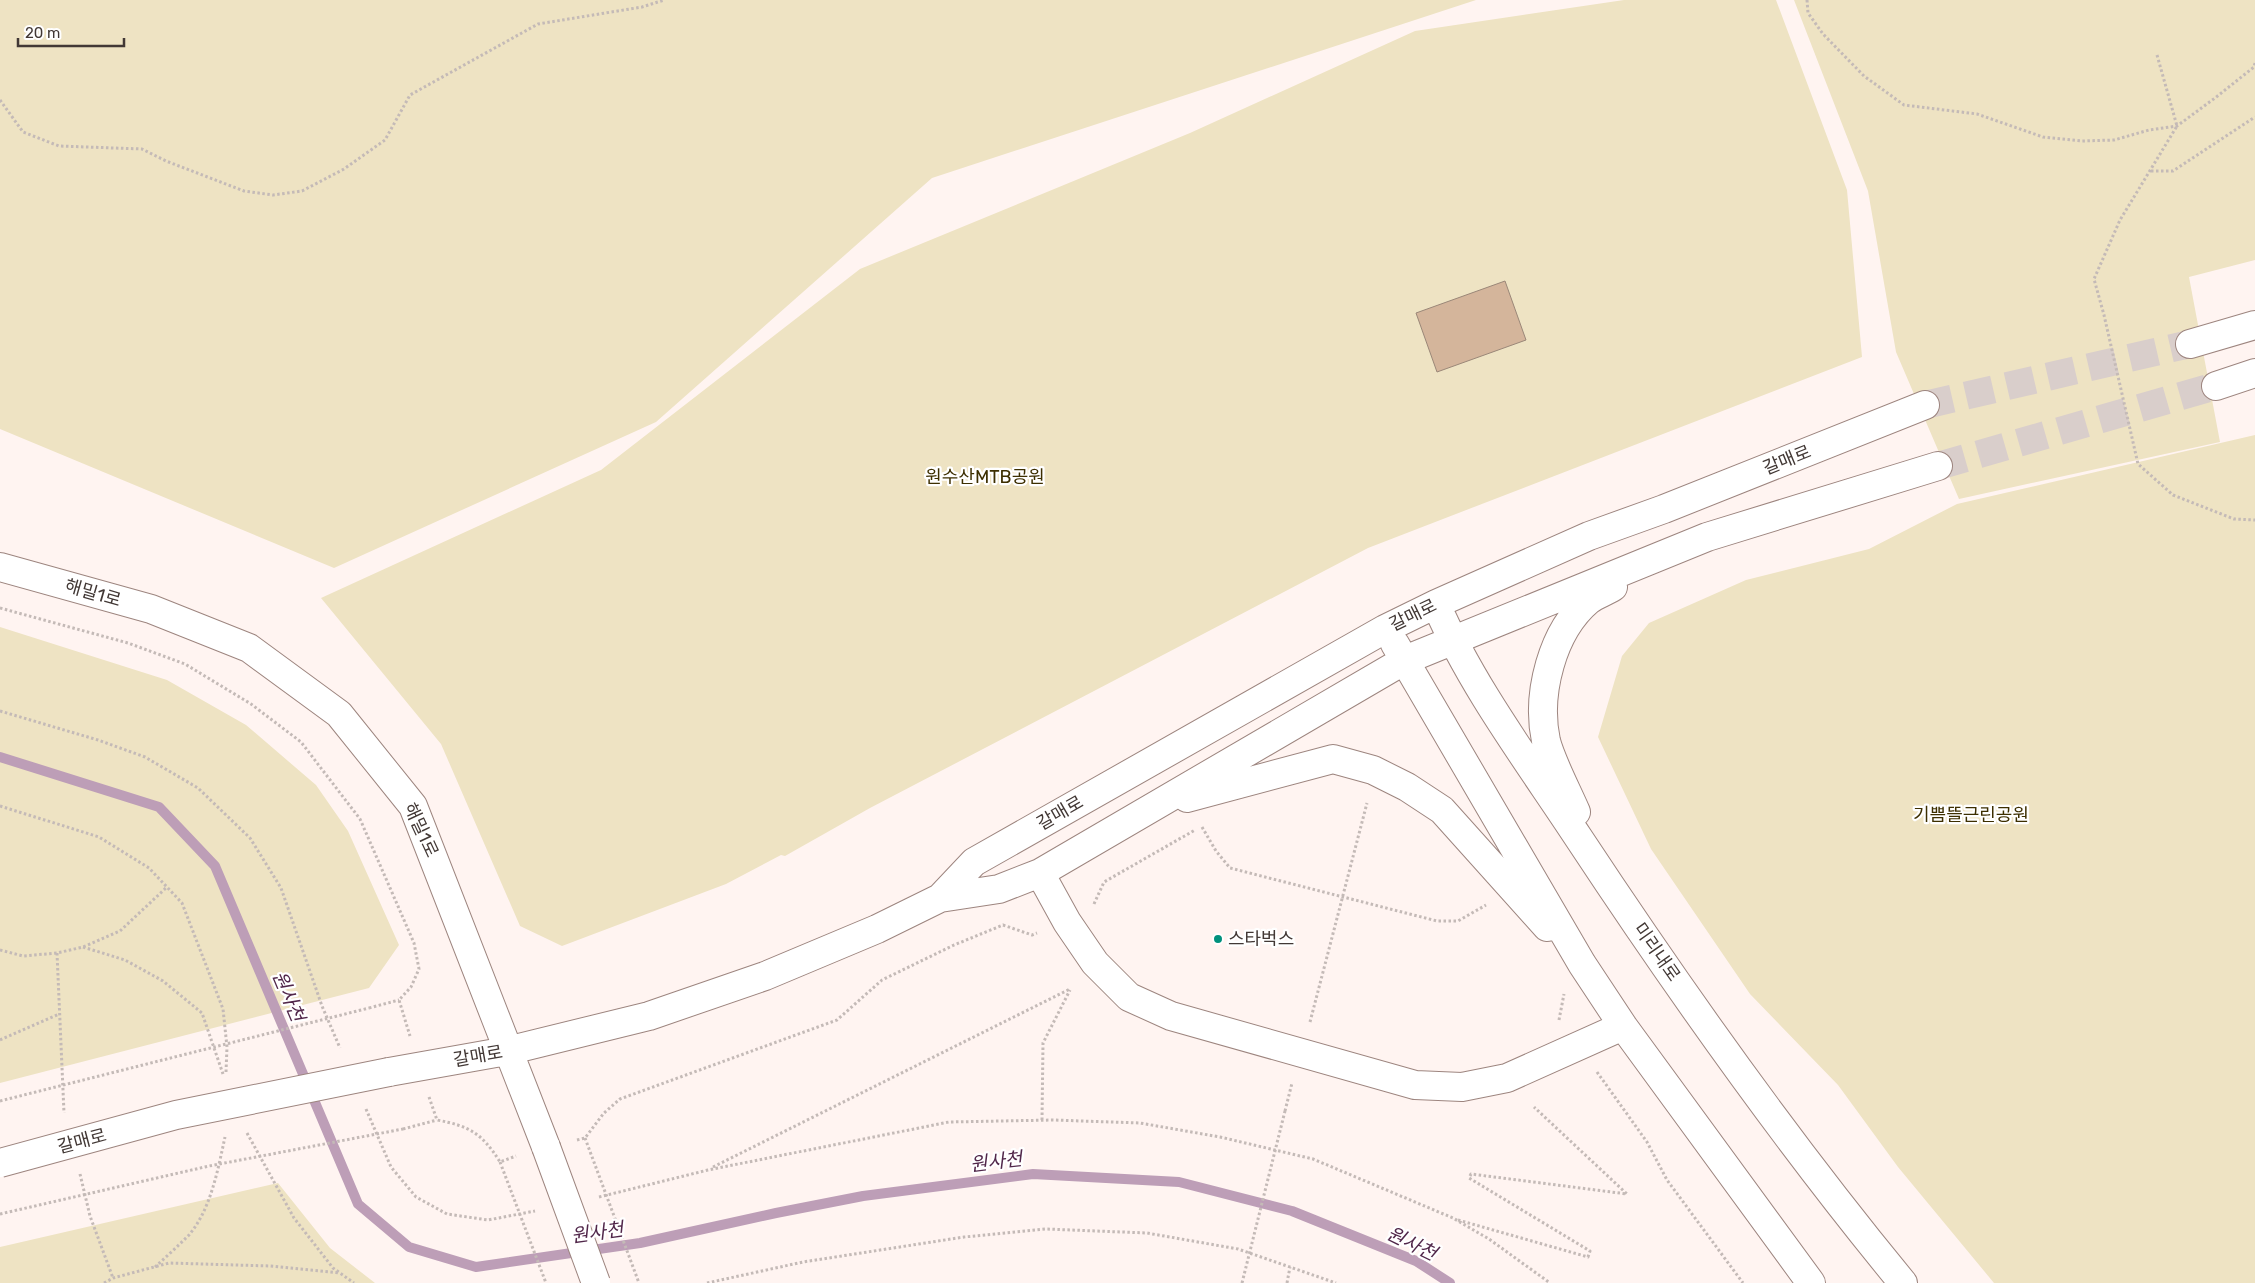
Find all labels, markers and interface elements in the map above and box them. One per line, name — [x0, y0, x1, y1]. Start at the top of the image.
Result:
scale bar — [18, 15, 124, 47]
text: 20 m — [25, 24, 60, 42]
street label: 갈매로 — [1760, 440, 1814, 480]
park label: 원수산MTB공원 — [925, 466, 1045, 488]
street label: 해밀1로 — [62, 575, 124, 611]
street label: 갈매로 — [1386, 594, 1440, 636]
street label: 갈매로 — [1033, 791, 1087, 835]
street label: 해밀1로 — [399, 799, 443, 861]
park label: 기쁨뜰근린공원 — [1913, 804, 2029, 826]
street label: 미리내로 — [1629, 919, 1685, 985]
place label: 스타벅스 — [1228, 928, 1294, 950]
marker: 스타벅스 — [1212, 933, 1224, 945]
water label: 원사천 — [268, 968, 310, 1026]
street label: 갈매로 — [452, 1041, 504, 1071]
street label: 갈매로 — [55, 1124, 109, 1158]
water label: 원사천 — [969, 1147, 1025, 1176]
water label: 원사천 — [569, 1217, 626, 1248]
water label: 원사천 — [1383, 1222, 1442, 1266]

